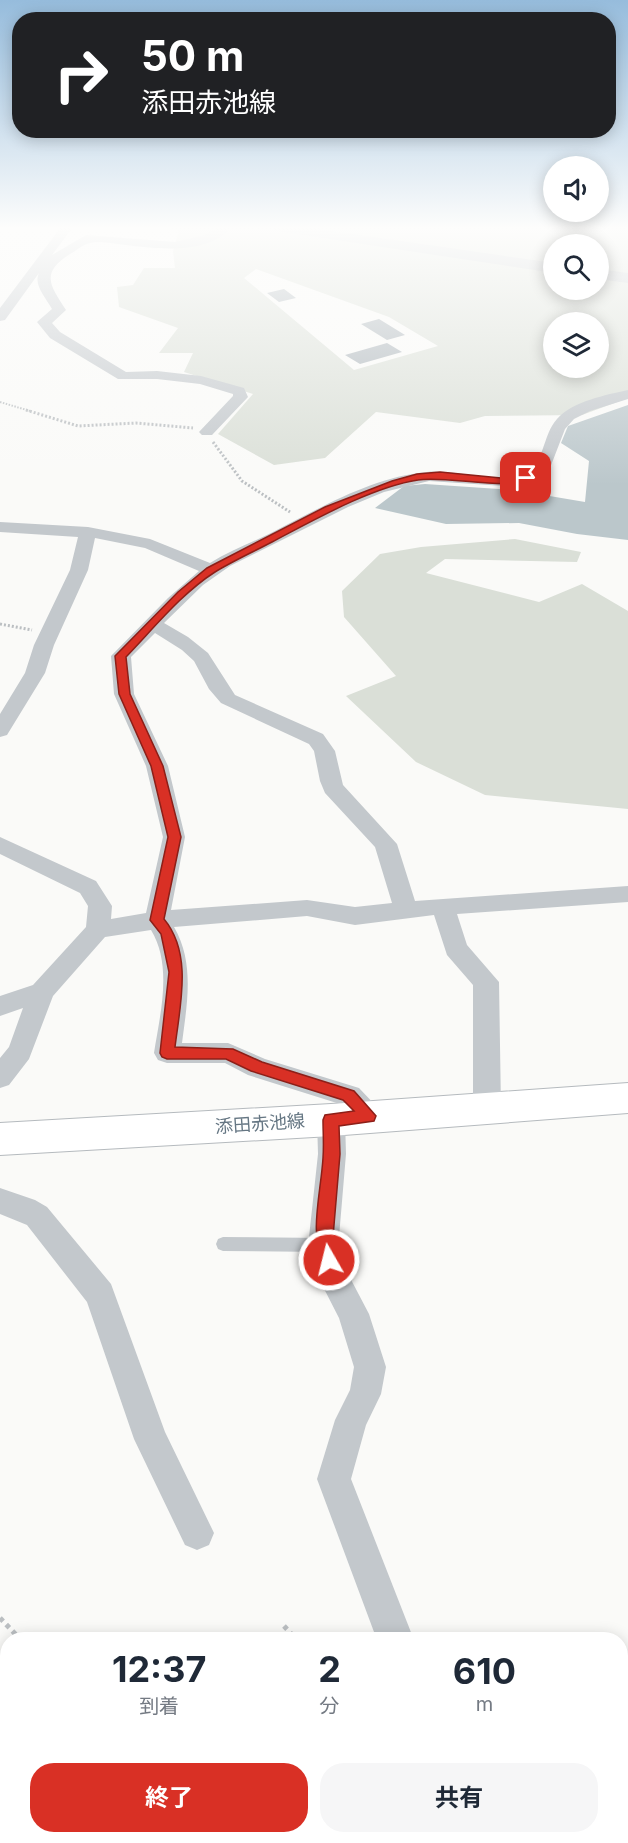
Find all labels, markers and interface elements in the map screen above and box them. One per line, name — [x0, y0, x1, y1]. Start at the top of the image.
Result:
text: 50 m — [141, 30, 244, 81]
icon: right — [42, 36, 120, 114]
text: 添田赤池線 — [141, 86, 276, 119]
map controls — [543, 156, 609, 378]
button: sound — [543, 156, 609, 222]
button: search — [543, 234, 609, 300]
button: layers — [543, 312, 609, 378]
pin — [500, 452, 551, 503]
icon: arrive — [509, 461, 542, 494]
street label: 添田赤池線 — [214, 1110, 306, 1137]
position arrow — [297, 1228, 361, 1292]
text: 12:37 — [112, 1647, 206, 1691]
text: 2 — [318, 1647, 341, 1691]
text: 610 — [453, 1649, 516, 1693]
text: m — [476, 1692, 493, 1716]
text: 到着 — [139, 1694, 179, 1718]
text: 分 — [320, 1694, 340, 1718]
button: 終了 — [30, 1763, 308, 1832]
button: 共有 — [320, 1763, 598, 1832]

